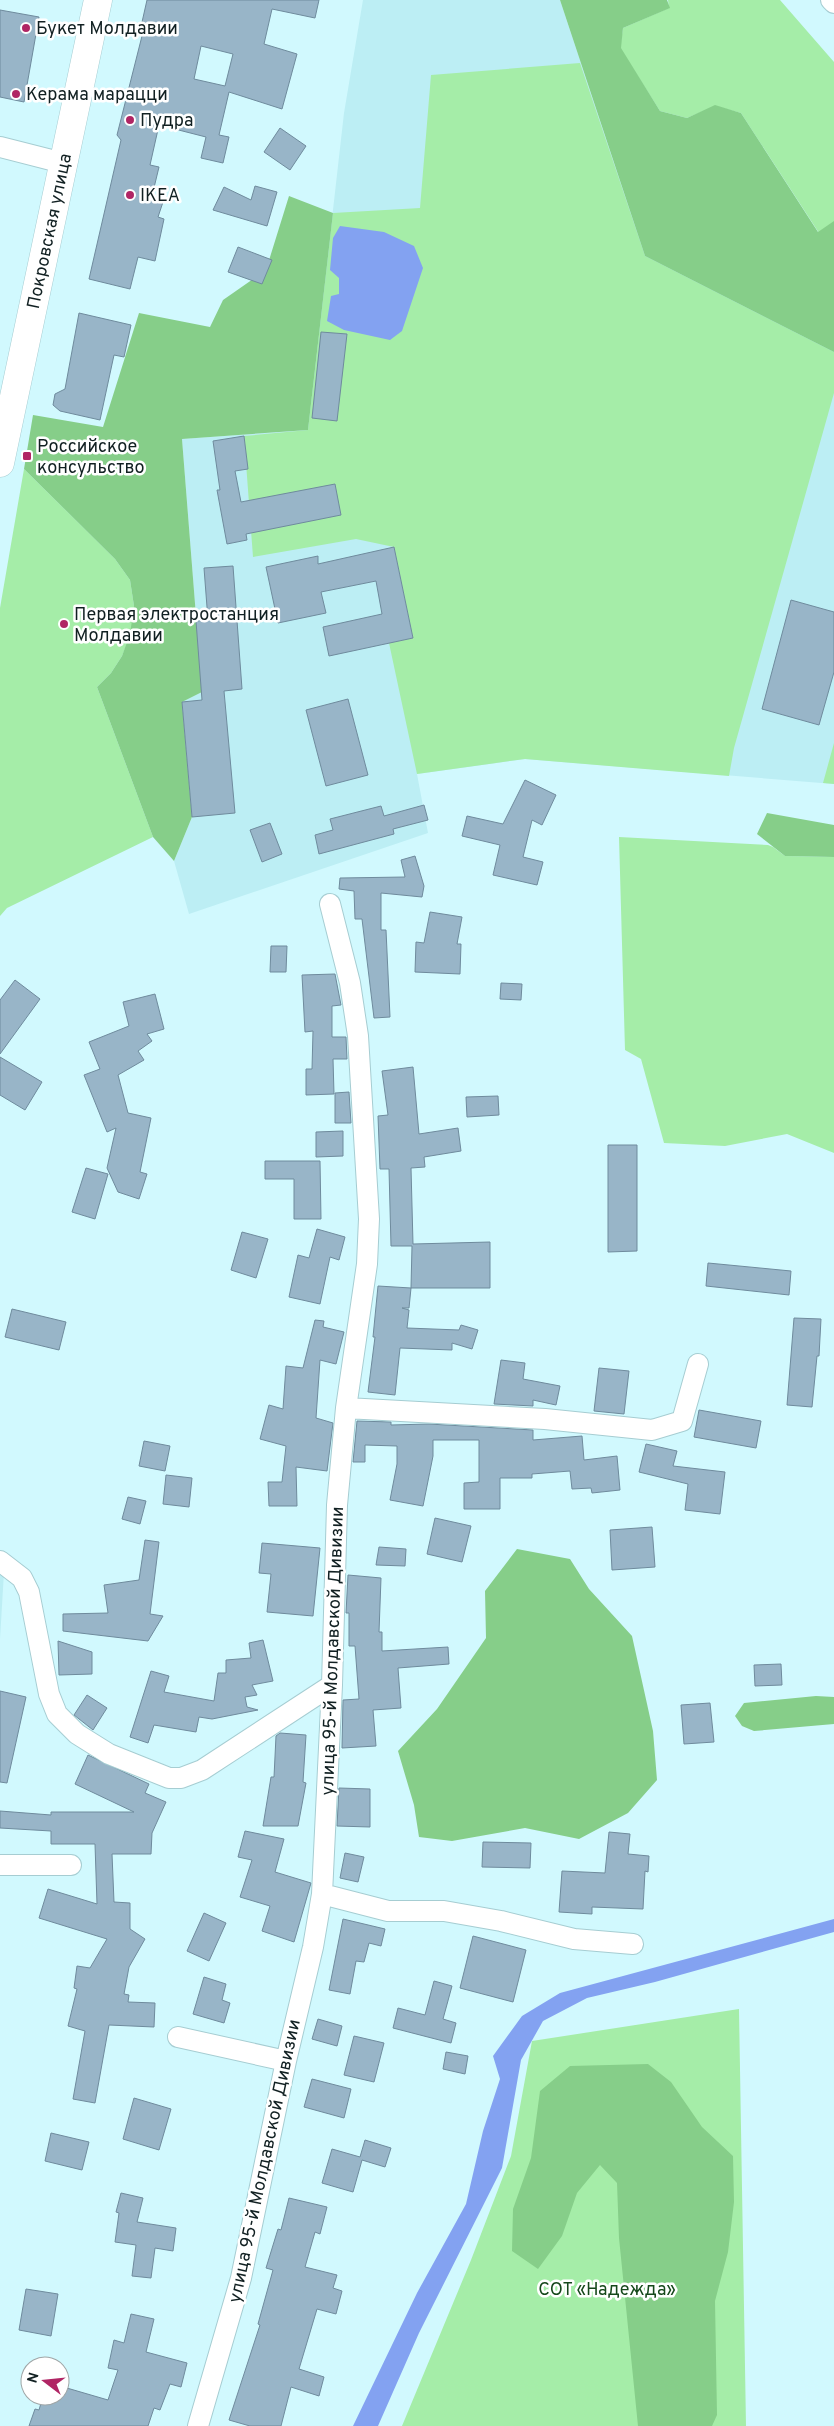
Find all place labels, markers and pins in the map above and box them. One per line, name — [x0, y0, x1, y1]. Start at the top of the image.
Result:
place label: Букет Молдавии — [36, 18, 178, 41]
marker: Букет Молдавии — [20, 22, 32, 34]
place label: Керама марацци — [26, 84, 168, 107]
marker: Керама марацци — [10, 88, 22, 100]
place label: Пудра — [140, 110, 193, 133]
marker: Пудра — [124, 114, 136, 126]
place label: IKEA — [140, 185, 180, 208]
marker: IKEA — [124, 189, 136, 201]
place label: Российское консульство — [37, 436, 145, 480]
marker: Российское консульство — [21, 450, 33, 462]
place label: Первая электростанция Молдавии — [74, 604, 279, 648]
marker: Первая электростанция Молдавии — [58, 618, 70, 630]

